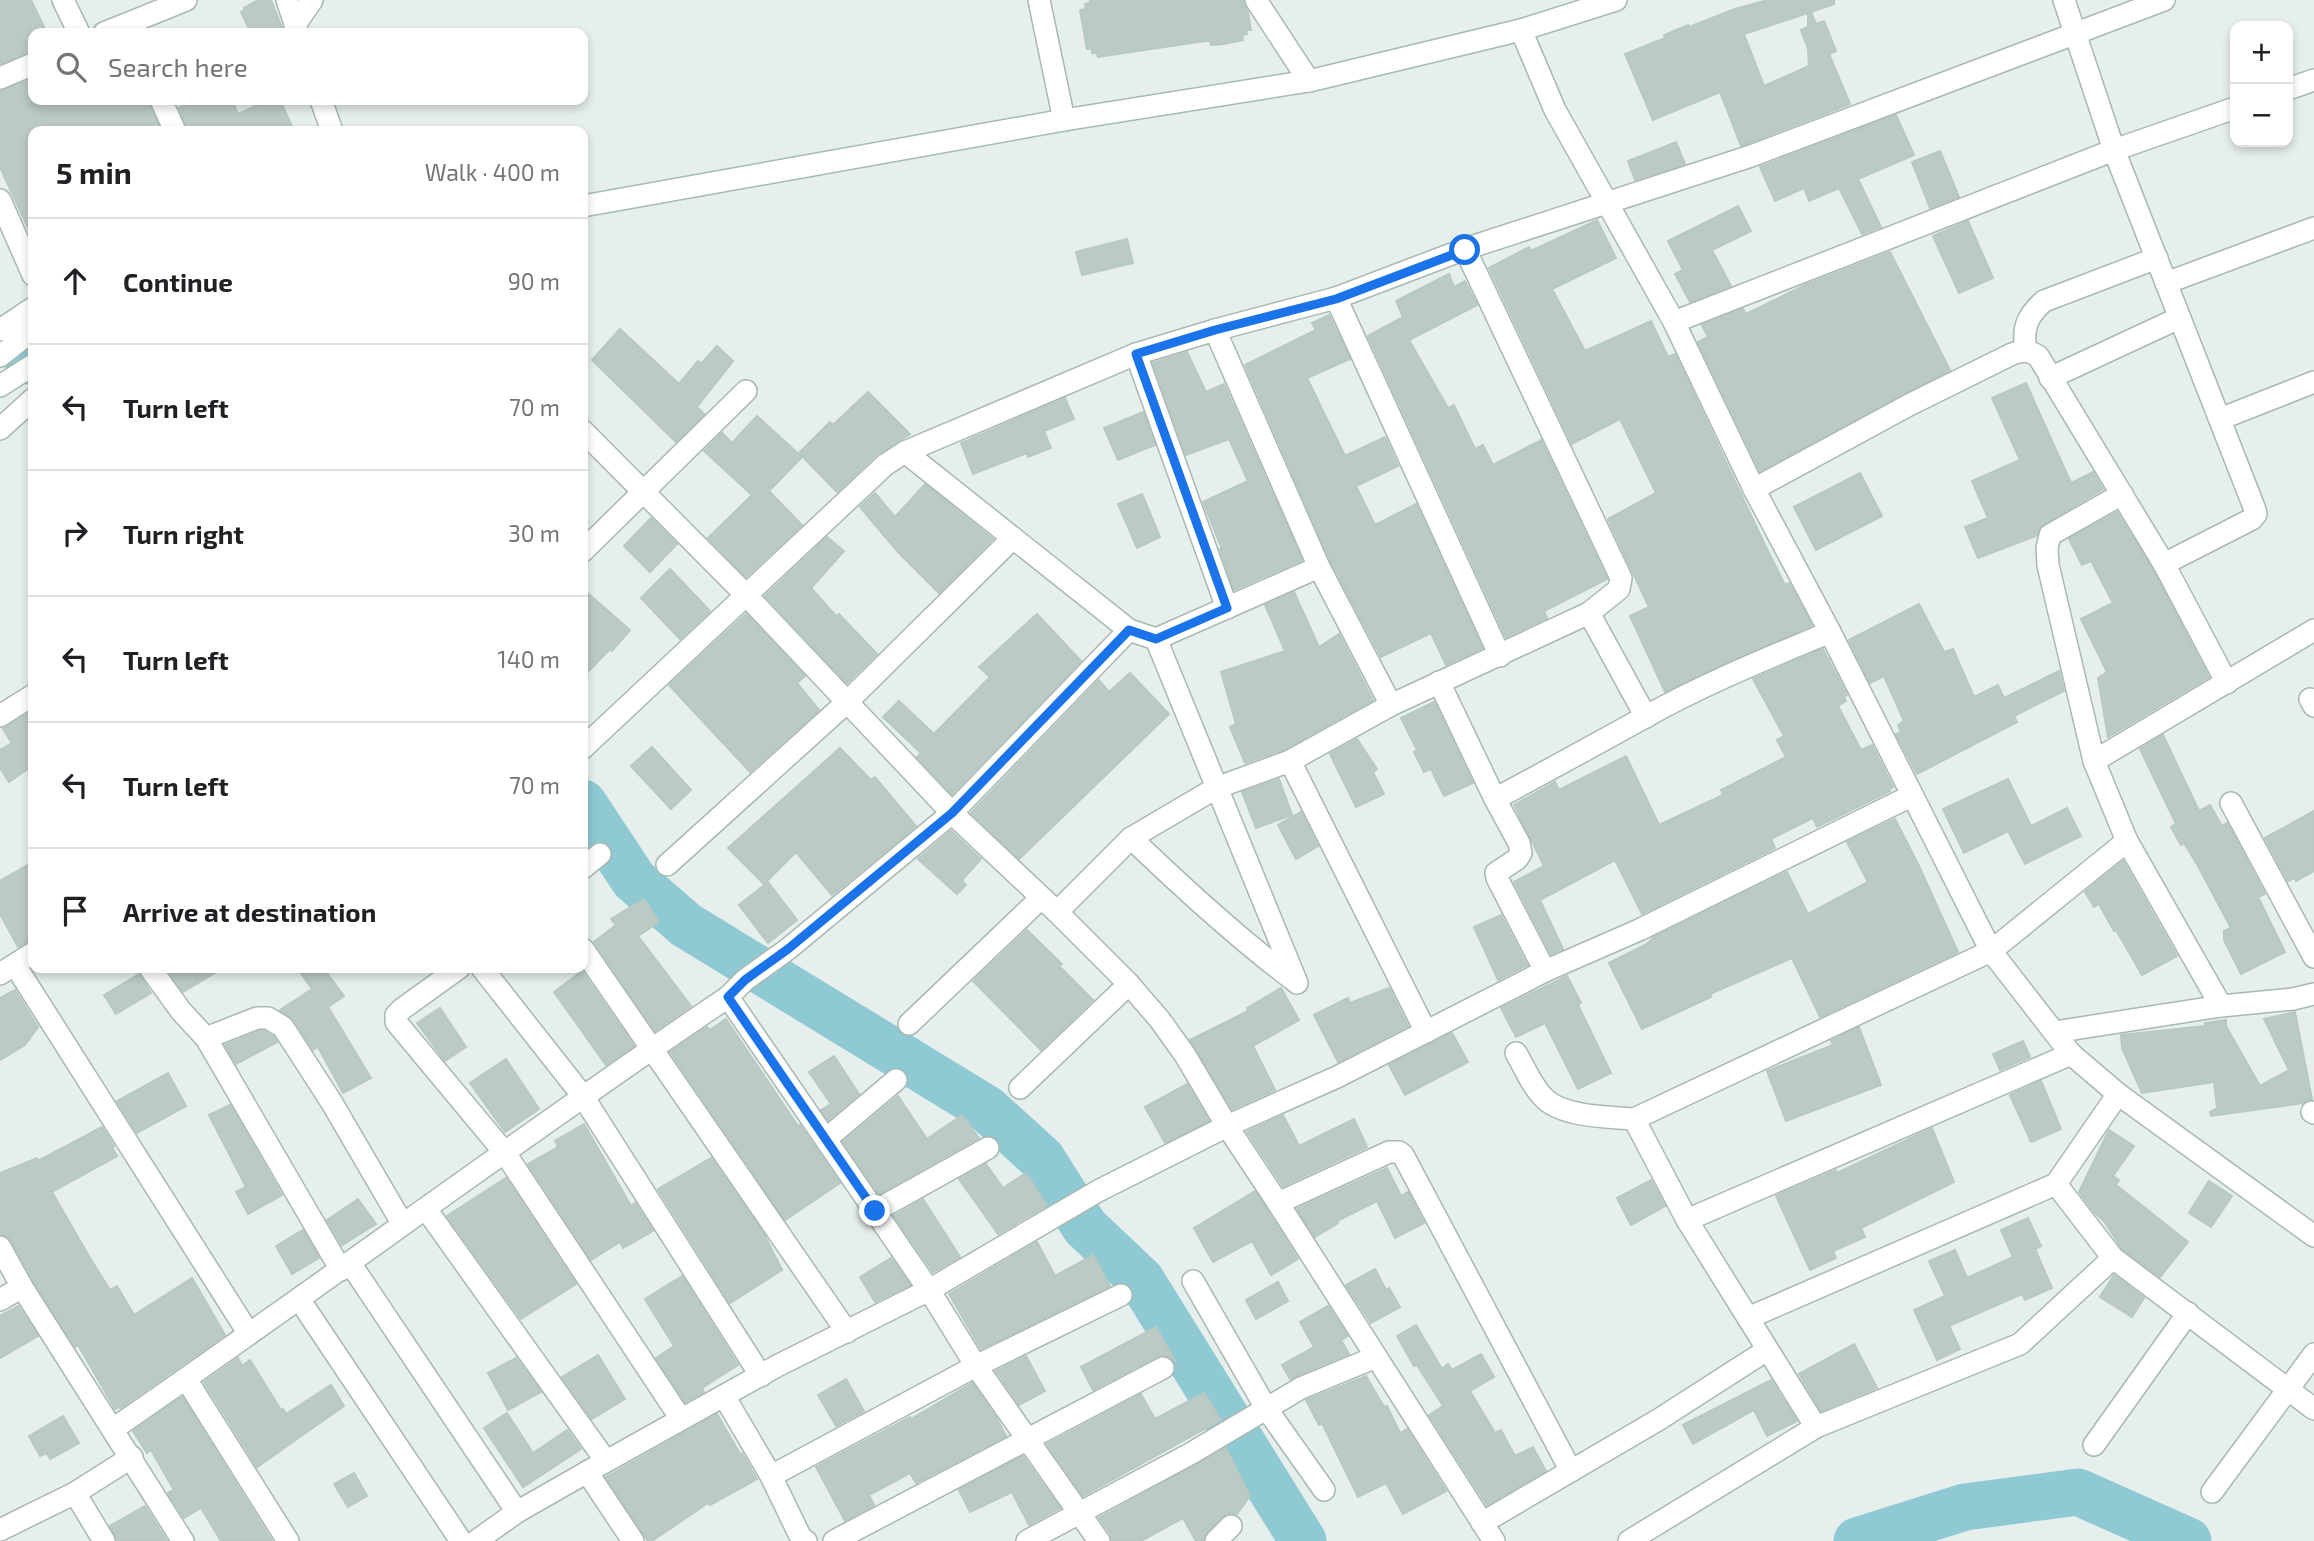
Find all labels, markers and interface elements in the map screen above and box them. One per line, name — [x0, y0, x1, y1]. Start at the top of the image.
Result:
map controls — [2230, 21, 2293, 147]
button: + — [2230, 21, 2293, 84]
search box — [28, 28, 588, 105]
icon: search — [52, 48, 90, 86]
text: Search here — [108, 51, 248, 82]
button: − — [2230, 84, 2293, 147]
text: 5 min — [56, 154, 132, 190]
text: Walk · 400 m — [425, 158, 560, 186]
route start — [1449, 234, 1480, 265]
icon: ahead — [56, 262, 94, 300]
text: Continue — [123, 266, 233, 297]
text: 90 m — [508, 267, 560, 295]
icon: left — [56, 388, 94, 426]
text: Turn left — [123, 392, 229, 423]
text: 70 m — [509, 393, 560, 421]
icon: right — [56, 514, 94, 552]
text: Turn right — [123, 518, 244, 549]
text: 30 m — [508, 519, 560, 547]
icon: left — [56, 640, 94, 678]
text: Turn left — [123, 644, 229, 675]
text: 140 m — [498, 645, 560, 673]
icon: left — [56, 766, 94, 804]
text: Turn left — [123, 770, 229, 801]
text: 70 m — [509, 771, 560, 799]
icon: arrive — [56, 892, 94, 930]
text: Arrive at destination — [123, 896, 376, 927]
route end — [859, 1195, 890, 1226]

